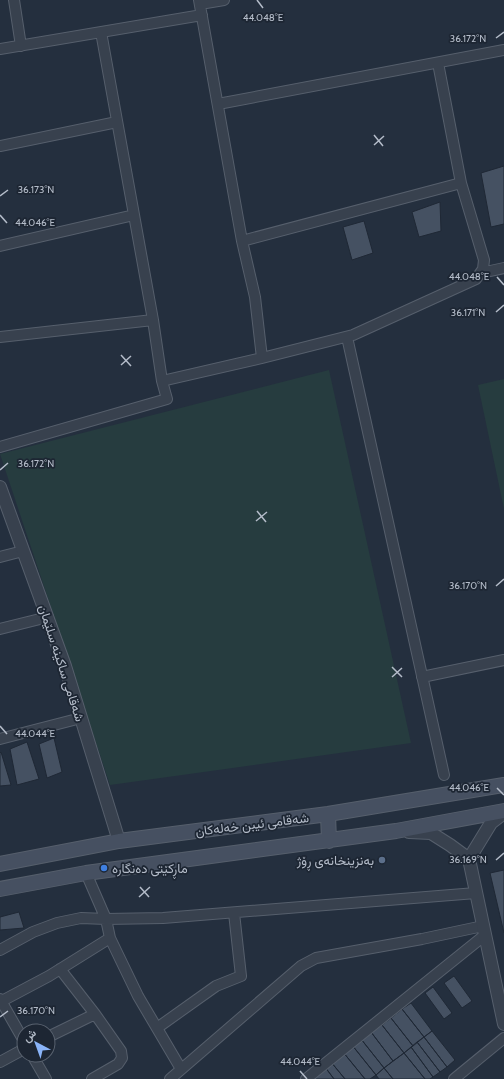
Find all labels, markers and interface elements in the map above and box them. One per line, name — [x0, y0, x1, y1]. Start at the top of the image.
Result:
text: 44.048°E — [243, 11, 284, 24]
text: 36.172°N — [450, 32, 486, 45]
text: 36.173°N — [18, 183, 54, 196]
text: 44.046°E — [15, 216, 56, 229]
text: 44.048°E — [449, 270, 490, 283]
text: 36.171°N — [451, 306, 485, 319]
text: 36.172°N — [18, 457, 54, 470]
text: 36.170°N — [449, 579, 487, 592]
street label: شەقامی ساکینە سلێمان — [35, 603, 88, 724]
text: 44.044°E — [15, 727, 56, 740]
text: 44.046°E — [449, 781, 490, 794]
street label: شەقامی ئیبن خەلەکان — [194, 809, 310, 840]
place label: بەنزینخانەی ڕۆژ — [296, 852, 374, 871]
text: 36.169°N — [449, 853, 487, 866]
marker: بەنزینخانەی ڕۆژ — [377, 855, 387, 865]
place label: ماڕكێتی دەنگارە — [112, 860, 188, 879]
marker: ماڕكێتی دەنگارە — [99, 863, 109, 873]
text: 36.170°N — [17, 1004, 55, 1017]
north arrow — [16, 1023, 56, 1063]
text: ش — [20, 1026, 39, 1045]
text: 44.044°E — [280, 1055, 321, 1068]

